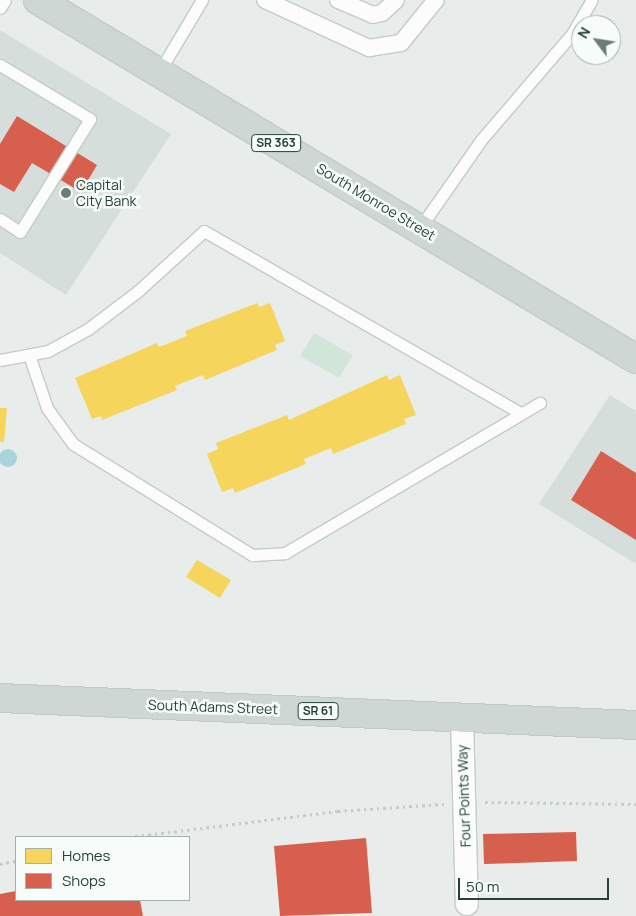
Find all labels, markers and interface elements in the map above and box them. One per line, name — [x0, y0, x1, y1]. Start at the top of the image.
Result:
north arrow — [571, 15, 621, 65]
text: N — [573, 23, 594, 42]
road number: SR 363 — [251, 134, 301, 152]
street label: South Monroe Street — [314, 160, 438, 244]
place label: Capital City Bank — [76, 177, 136, 210]
marker: Capital City Bank — [60, 187, 72, 199]
street label: South Adams Street — [148, 696, 278, 718]
road number: SR 61 — [297, 701, 339, 720]
street label: Four Points Way — [454, 744, 474, 848]
legend — [15, 836, 190, 901]
text: Homes — [62, 845, 110, 866]
scale bar — [461, 868, 612, 900]
text: Shops — [62, 870, 106, 891]
text: 50 m — [466, 876, 500, 897]

